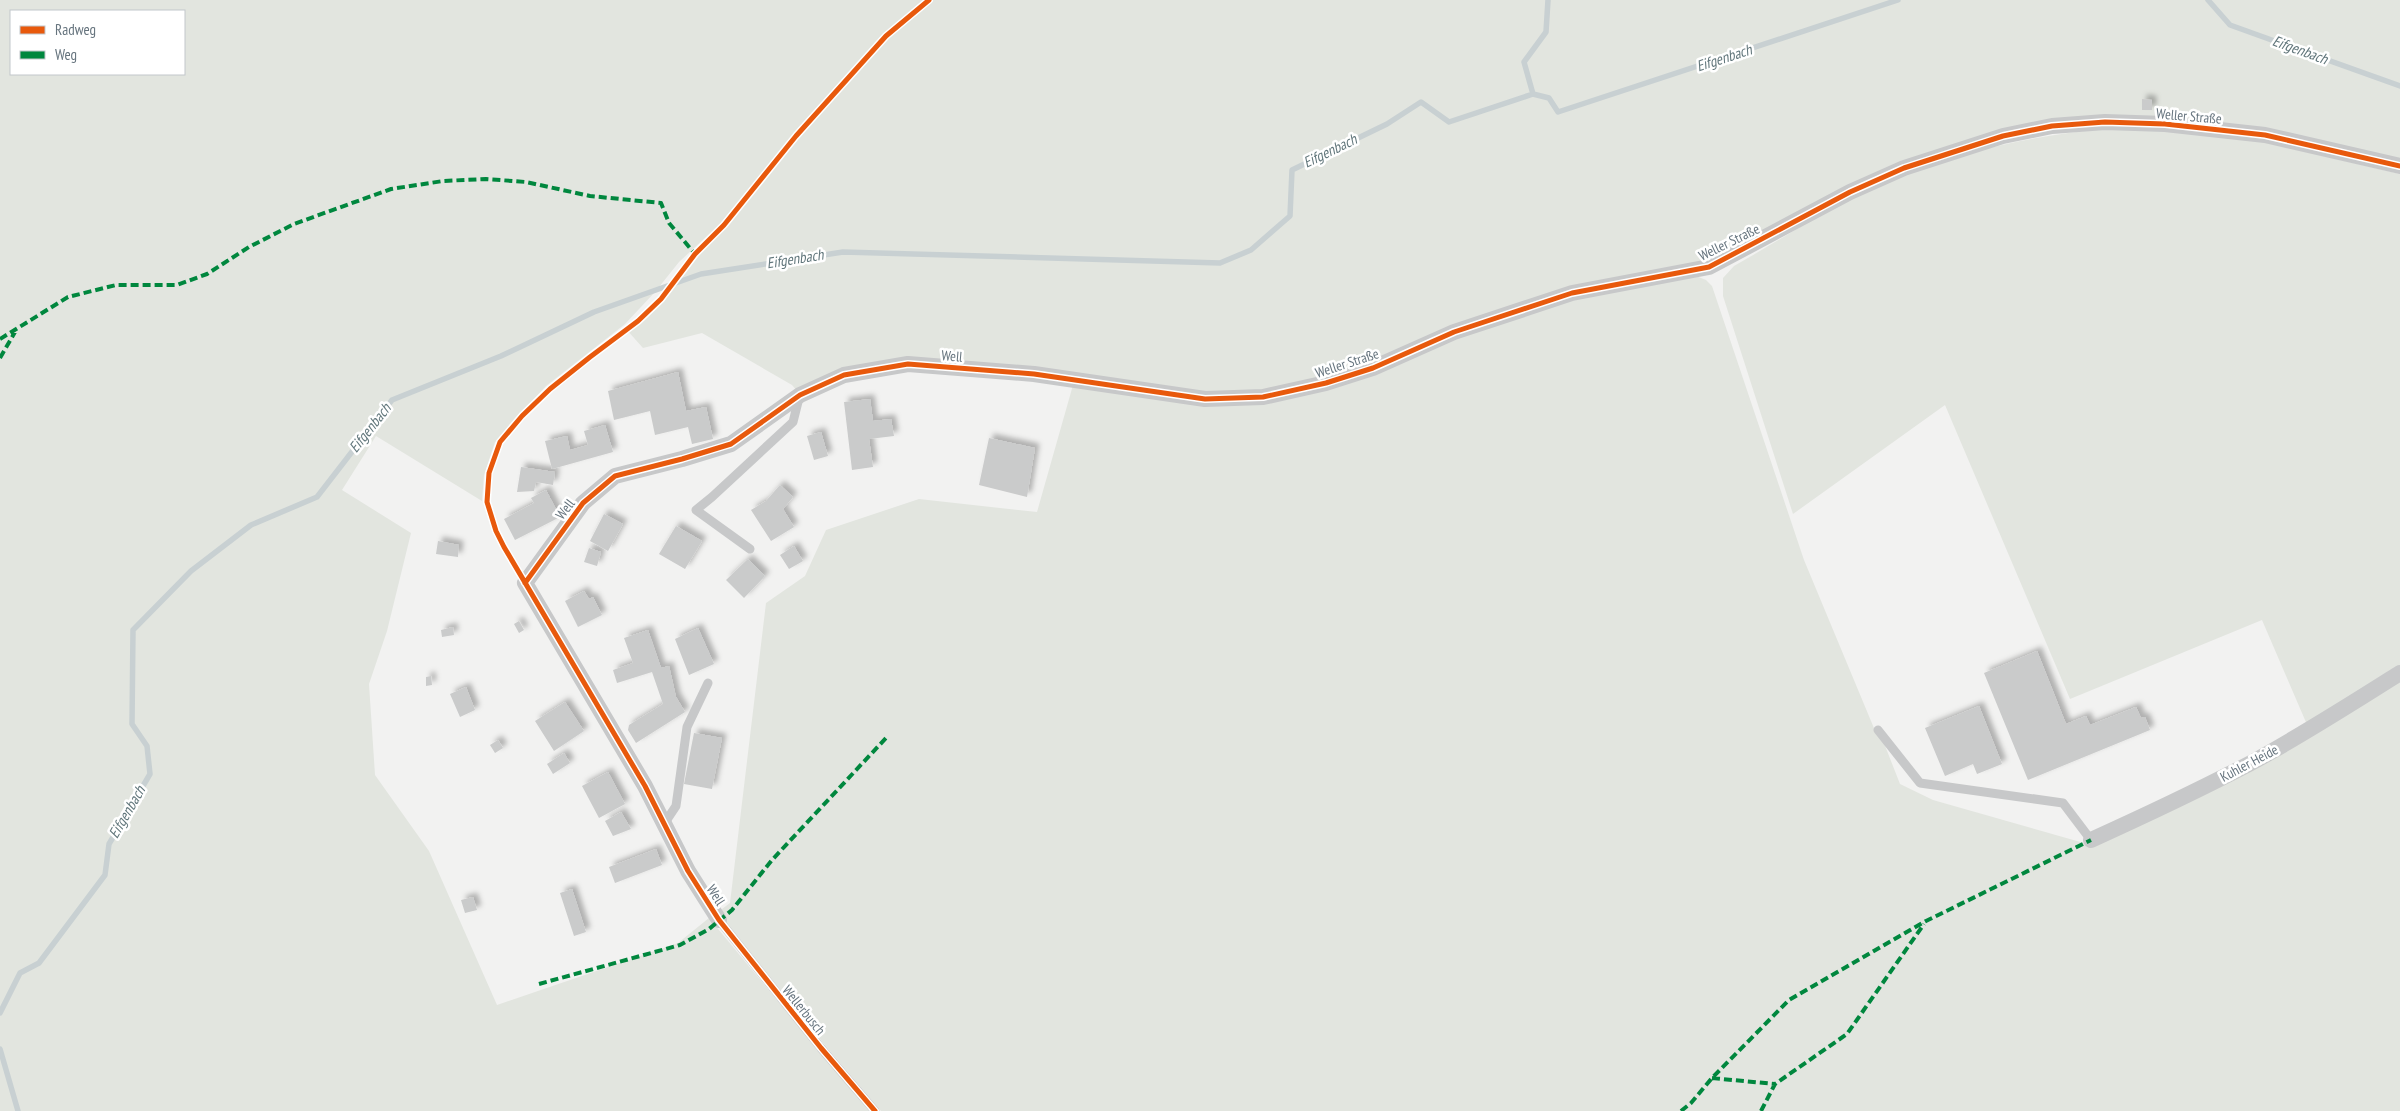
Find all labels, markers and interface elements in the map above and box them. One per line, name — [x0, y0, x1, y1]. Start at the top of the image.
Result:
legend — [10, 10, 185, 75]
text: Radweg — [55, 20, 96, 39]
water label: Eifgenbach — [2270, 31, 2332, 69]
water label: Eifgenbach — [1694, 39, 1755, 75]
text: Weg — [55, 45, 77, 64]
street label: Weller Straße — [2155, 104, 2223, 128]
water label: Eifgenbach — [1300, 129, 1361, 172]
street label: Weller Straße — [1696, 219, 1763, 264]
water label: Eifgenbach — [765, 244, 826, 272]
street label: Weller Straße — [1313, 344, 1381, 382]
street label: Well — [941, 346, 964, 366]
water label: Eifgenbach — [345, 398, 396, 456]
street label: Well — [551, 495, 579, 523]
street label: Kuhler Heide — [2217, 740, 2281, 786]
water label: Eifgenbach — [104, 781, 150, 841]
street label: Well — [703, 881, 730, 909]
street label: Wellerbusch — [778, 981, 830, 1039]

